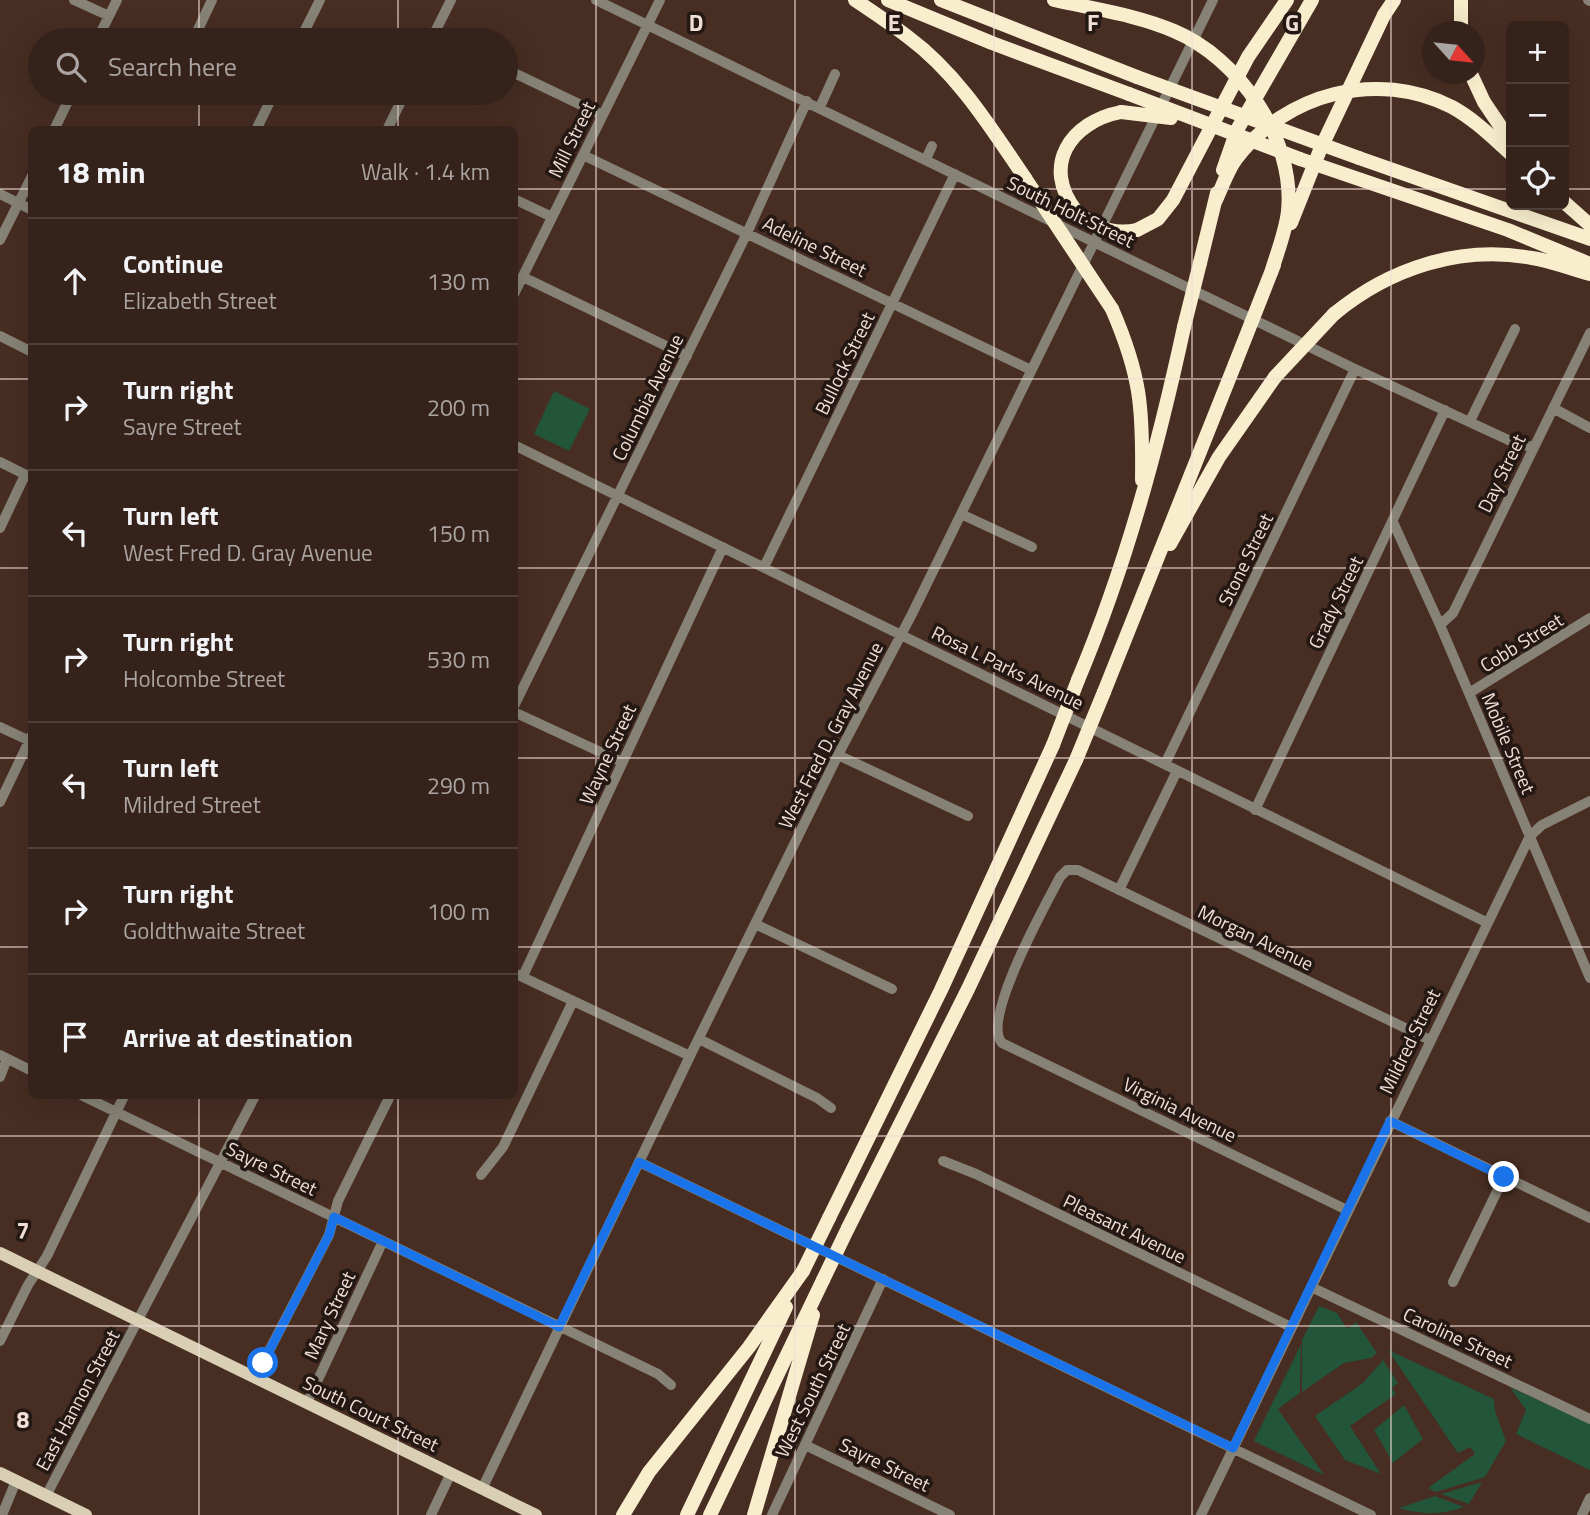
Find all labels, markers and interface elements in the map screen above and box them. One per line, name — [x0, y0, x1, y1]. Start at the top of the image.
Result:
text: D — [689, 5, 703, 40]
text: E — [888, 5, 900, 40]
text: F — [1087, 5, 1099, 40]
text: G — [1285, 5, 1299, 40]
north arrow — [1422, 21, 1485, 84]
map controls — [1506, 21, 1569, 210]
button: + — [1506, 21, 1569, 84]
search box — [28, 28, 518, 105]
text: Search here — [108, 47, 237, 86]
icon: search — [52, 48, 90, 86]
button: − — [1506, 84, 1569, 147]
street label: Mill Street — [540, 95, 602, 182]
button: locate — [1506, 147, 1569, 210]
text: 18 min — [56, 149, 146, 195]
text: Walk · 1.4 km — [361, 154, 490, 189]
street label: South Holt Street — [1002, 168, 1140, 255]
street label: Adeline Street — [758, 208, 872, 284]
text: Continue — [123, 244, 223, 283]
icon: ahead — [56, 262, 94, 300]
text: 130 m — [427, 264, 490, 299]
text: Elizabeth Street — [123, 283, 276, 318]
street label: Bullock Street — [807, 306, 882, 419]
street label: Columbia Avenue — [604, 329, 690, 465]
text: Turn right — [123, 370, 234, 409]
icon: right — [56, 388, 94, 426]
text: 200 m — [427, 390, 490, 425]
text: Sayre Street — [123, 409, 242, 444]
street label: Day Street — [1470, 429, 1533, 517]
text: Turn left — [123, 496, 218, 535]
street label: Stone Street — [1210, 508, 1280, 610]
icon: left — [56, 514, 94, 552]
text: 150 m — [427, 516, 490, 551]
text: West Fred D. Gray Avenue — [123, 535, 373, 570]
street label: Grady Street — [1300, 550, 1370, 653]
street label: Cobb Street — [1474, 605, 1569, 679]
street label: Rosa L Parks Avenue — [927, 618, 1089, 716]
text: Turn right — [123, 622, 234, 661]
street label: West Fred D. Gray Avenue — [770, 637, 890, 833]
icon: right — [56, 640, 94, 678]
text: 530 m — [427, 642, 490, 677]
text: Holcombe Street — [123, 661, 285, 696]
street label: Mobile Street — [1475, 688, 1543, 798]
street label: Wayne Street — [571, 699, 643, 809]
text: Turn left — [123, 748, 218, 787]
icon: left — [56, 766, 94, 804]
text: 290 m — [427, 768, 490, 803]
text: Mildred Street — [123, 787, 261, 822]
text: Turn right — [123, 874, 234, 913]
icon: right — [56, 892, 94, 930]
text: 100 m — [427, 894, 490, 929]
street label: Morgan Avenue — [1193, 896, 1319, 978]
text: Goldthwaite Street — [123, 913, 305, 948]
street label: Mildred Street — [1371, 983, 1447, 1098]
icon: arrive — [56, 1018, 94, 1056]
text: Arrive at destination — [123, 1018, 353, 1057]
street label: Virginia Avenue — [1118, 1069, 1242, 1149]
street label: Sayre Street — [222, 1133, 323, 1203]
route end — [1488, 1161, 1519, 1192]
street label: Pleasant Avenue — [1059, 1186, 1191, 1270]
text: 7 — [17, 1213, 29, 1248]
street label: Mary Street — [296, 1266, 362, 1364]
street label: Caroline Street — [1398, 1299, 1518, 1375]
street label: West South Street — [767, 1318, 857, 1462]
street label: East Hannon Street — [28, 1324, 127, 1476]
route start — [247, 1347, 278, 1378]
street label: South Court Street — [298, 1367, 444, 1459]
text: 8 — [17, 1402, 30, 1437]
street label: Sayre Street — [835, 1429, 936, 1499]

